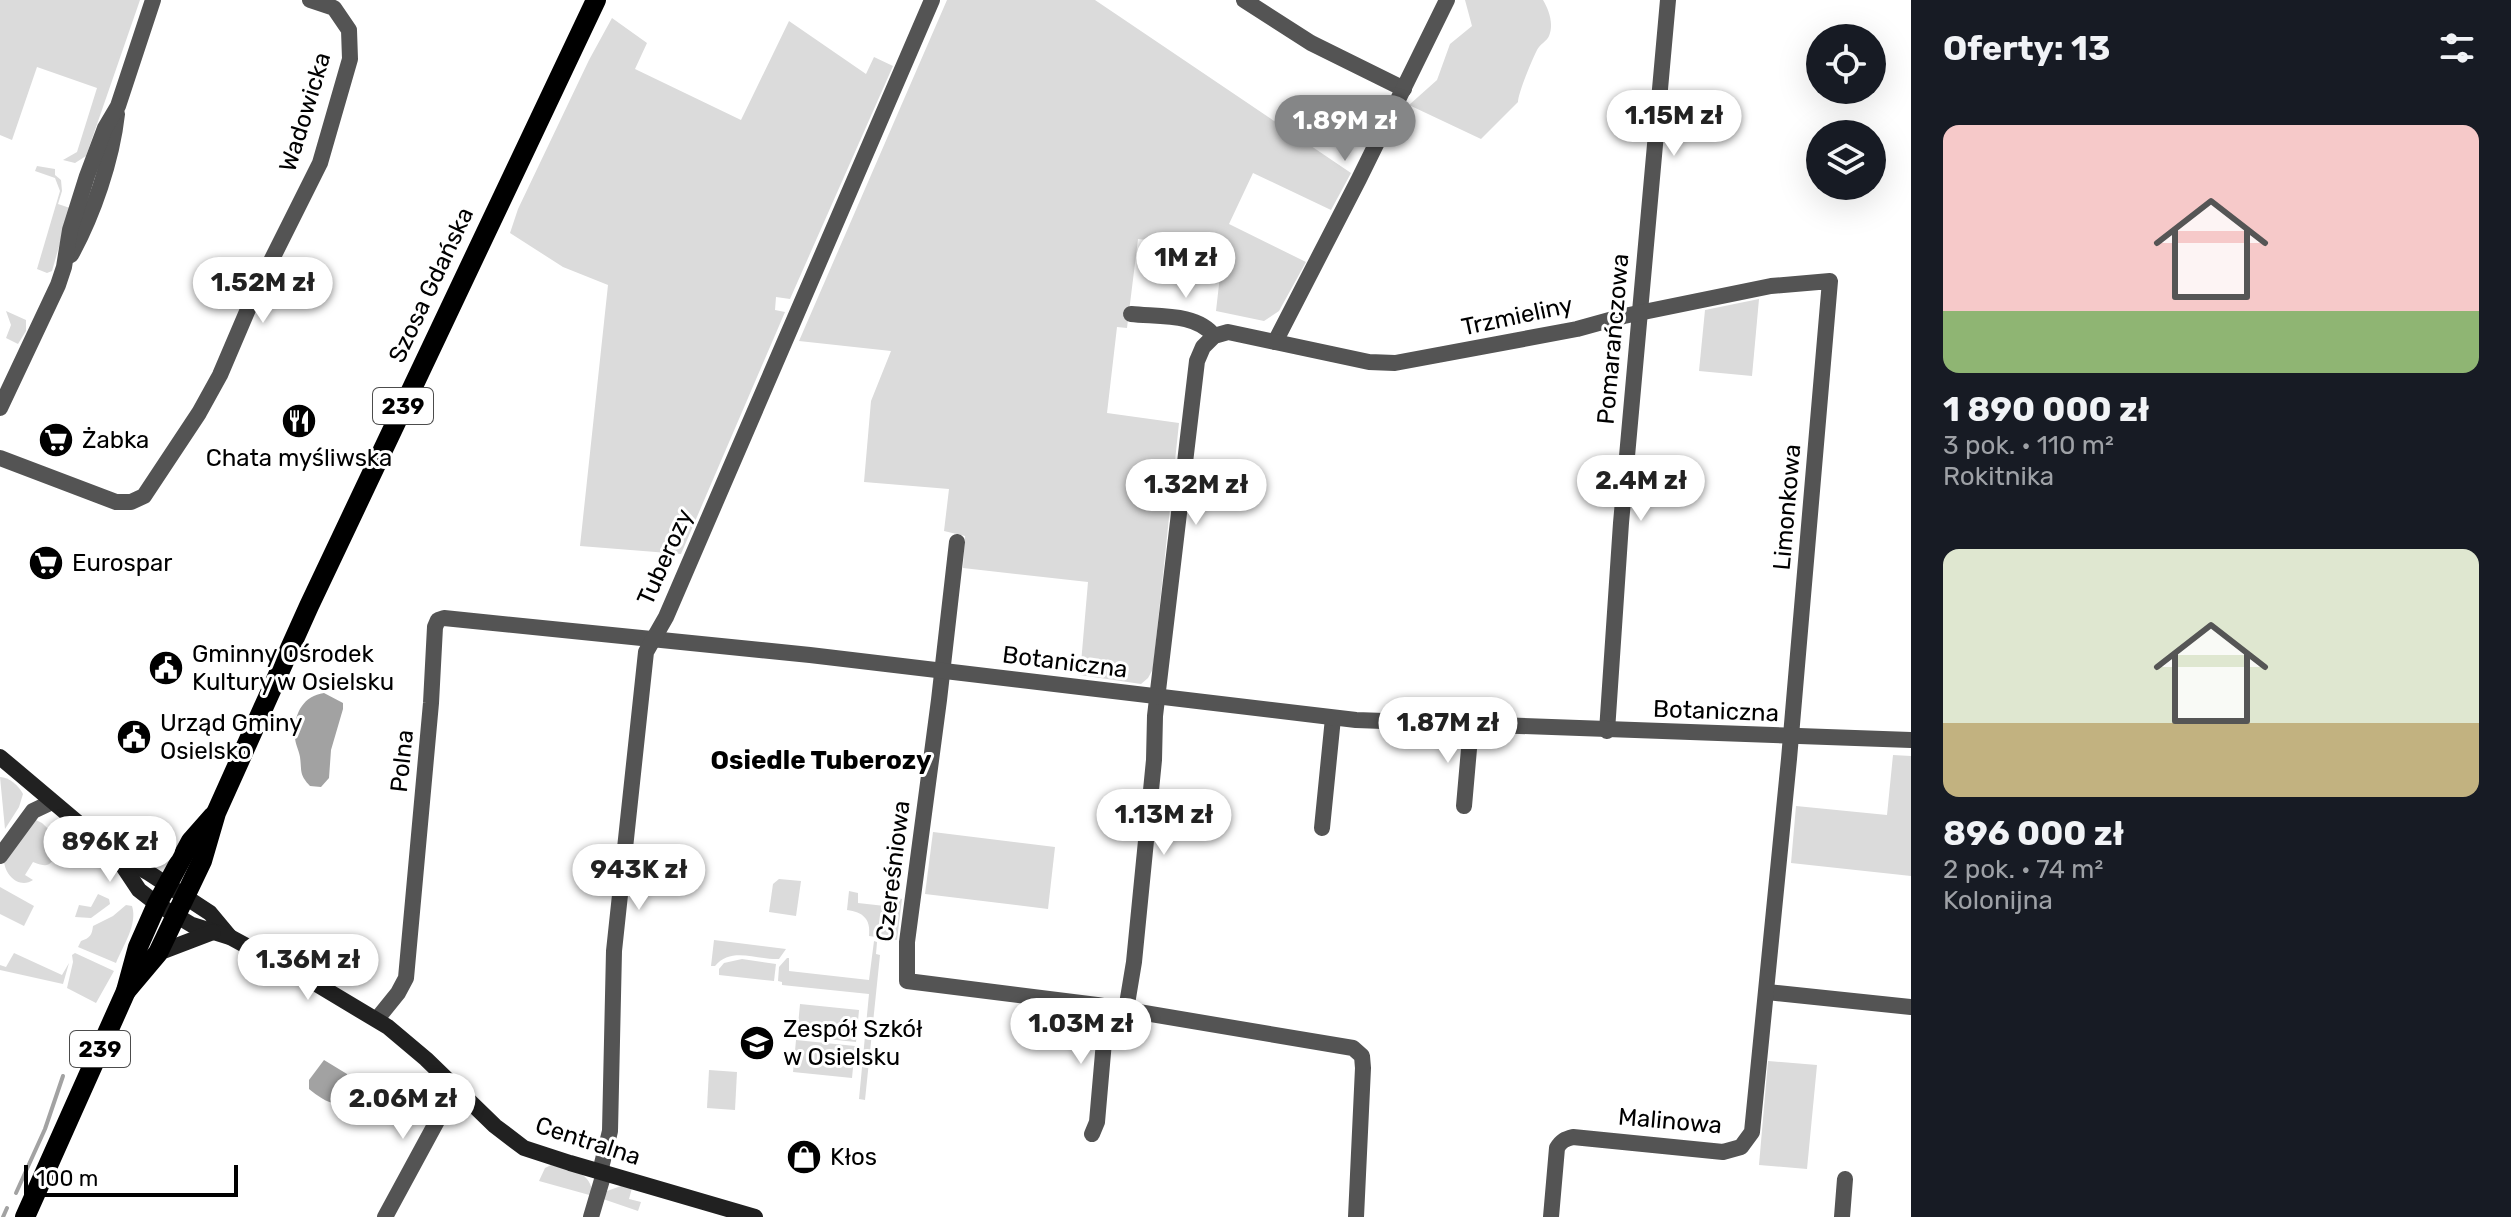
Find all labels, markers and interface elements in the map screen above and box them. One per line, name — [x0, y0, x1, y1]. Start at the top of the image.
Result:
map controls — [1806, 24, 1886, 200]
button: locate — [1806, 24, 1886, 104]
icon: filters — [2435, 26, 2479, 70]
text: Oferty: 13 — [1943, 28, 2110, 69]
street label: Wadowicka — [274, 49, 336, 175]
pin: 1.15M zł — [1591, 90, 1757, 158]
pin: 1.89M zł — [1262, 95, 1428, 163]
text: 1.15M zł — [1625, 100, 1723, 131]
text: 1.89M zł — [1293, 105, 1397, 136]
button: layers — [1806, 120, 1886, 200]
icon: home — [2139, 177, 2283, 321]
street label: Szosa Gdańska — [383, 203, 479, 367]
pin: 1M zł — [1130, 232, 1242, 300]
text: 1M zł — [1154, 242, 1218, 273]
street label: Pomarańczowa — [1592, 252, 1634, 426]
pin: 1.52M zł — [180, 257, 346, 325]
text: 1.52M zł — [211, 267, 315, 298]
street label: Trzmieliny — [1459, 291, 1575, 341]
road number: 239 — [373, 388, 433, 424]
text: 1 890 000 zł — [1943, 389, 2149, 430]
restaurant icon: Chata myśliwska — [280, 402, 318, 440]
supermarket icon: Żabka — [37, 421, 75, 459]
place label: Żabka — [82, 426, 149, 454]
text: 3 pok. · 110 m² — [1943, 430, 2114, 461]
street label: Limonkowa — [1768, 443, 1806, 571]
place label: Chata myśliwska — [206, 444, 392, 472]
pin: 2.4M zł — [1567, 455, 1715, 523]
pin: 1.32M zł — [1113, 459, 1279, 527]
text: Rokitnika — [1943, 461, 2054, 492]
text: 2.4M zł — [1595, 465, 1687, 496]
text: 1.32M zł — [1144, 469, 1248, 500]
street label: Tuberozy — [631, 505, 699, 609]
supermarket icon: Eurospar — [27, 544, 65, 582]
place label: Eurospar — [72, 549, 172, 577]
icon: home — [2139, 601, 2283, 745]
place label: Gminny Ośrodek Kultury w Osielsku — [192, 640, 394, 696]
street label: Botaniczna — [1001, 640, 1129, 684]
public building icon: Gminny Ośrodek Kultury w Osielsku — [147, 649, 185, 687]
street label: Botaniczna — [1653, 695, 1779, 727]
pin: 1.87M zł — [1365, 697, 1531, 765]
text: 1.87M zł — [1396, 707, 1500, 738]
place label: Urząd Gminy Osielsko — [160, 709, 302, 765]
public building icon: Urząd Gminy Osielsko — [115, 718, 153, 756]
street label: Polna — [385, 728, 419, 794]
district label: Osiedle Tuberozy — [711, 745, 932, 776]
pin: 1.13M zł — [1081, 789, 1247, 857]
street label: Czereśniowa — [870, 799, 916, 943]
text: 1.13M zł — [1114, 799, 1214, 830]
text: 896 000 zł — [1943, 813, 2124, 854]
pin: 896K zł — [36, 816, 184, 884]
text: 896K zł — [61, 826, 159, 857]
pin: 943K zł — [565, 844, 713, 912]
text: 943K zł — [590, 854, 688, 885]
text: 2 pok. · 74 m² — [1943, 854, 2103, 885]
text: Kolonijna — [1943, 885, 2053, 916]
pin: 1.36M zł — [225, 934, 391, 1002]
text: 1.36M zł — [256, 944, 360, 975]
pin: 1.03M zł — [998, 998, 1164, 1066]
text: 1.03M zł — [1028, 1008, 1134, 1039]
place label: Zespół Szkół w Osielsku — [783, 1015, 923, 1071]
school or university icon: Zespół Szkół w Osielsku — [738, 1024, 776, 1062]
road number: 239 — [70, 1031, 130, 1067]
pin: 2.06M zł — [320, 1073, 486, 1141]
text: 2.06M zł — [348, 1083, 458, 1114]
street label: Malinowa — [1617, 1103, 1723, 1139]
street label: Centralna — [532, 1111, 644, 1171]
shop icon: Kłos — [785, 1138, 823, 1176]
place label: Kłos — [830, 1143, 877, 1171]
scale bar — [24, 1161, 238, 1197]
text: 100 m — [36, 1165, 98, 1192]

